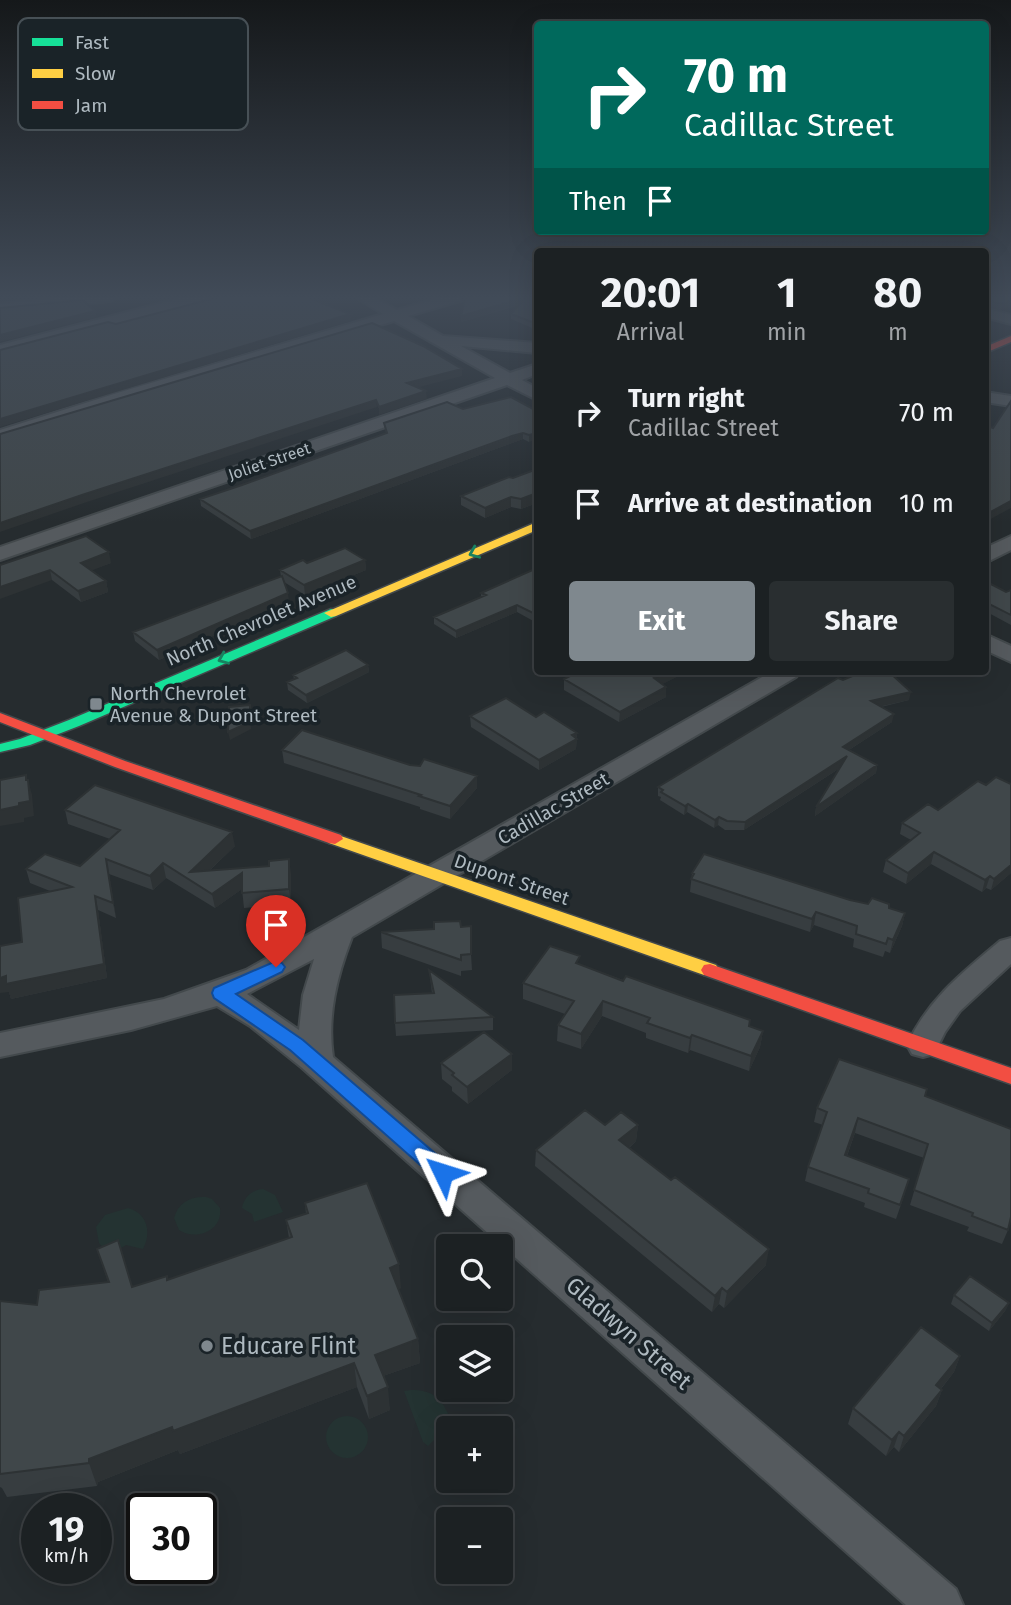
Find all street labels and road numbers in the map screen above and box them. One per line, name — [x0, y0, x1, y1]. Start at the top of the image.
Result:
street label: Joliet Street — [226, 438, 313, 484]
street label: North Chevrolet Avenue — [163, 570, 360, 671]
street label: Cadillac Street — [494, 767, 613, 850]
street label: Dupont Street — [451, 849, 573, 910]
street label: Gladwyn Street — [560, 1271, 698, 1396]

